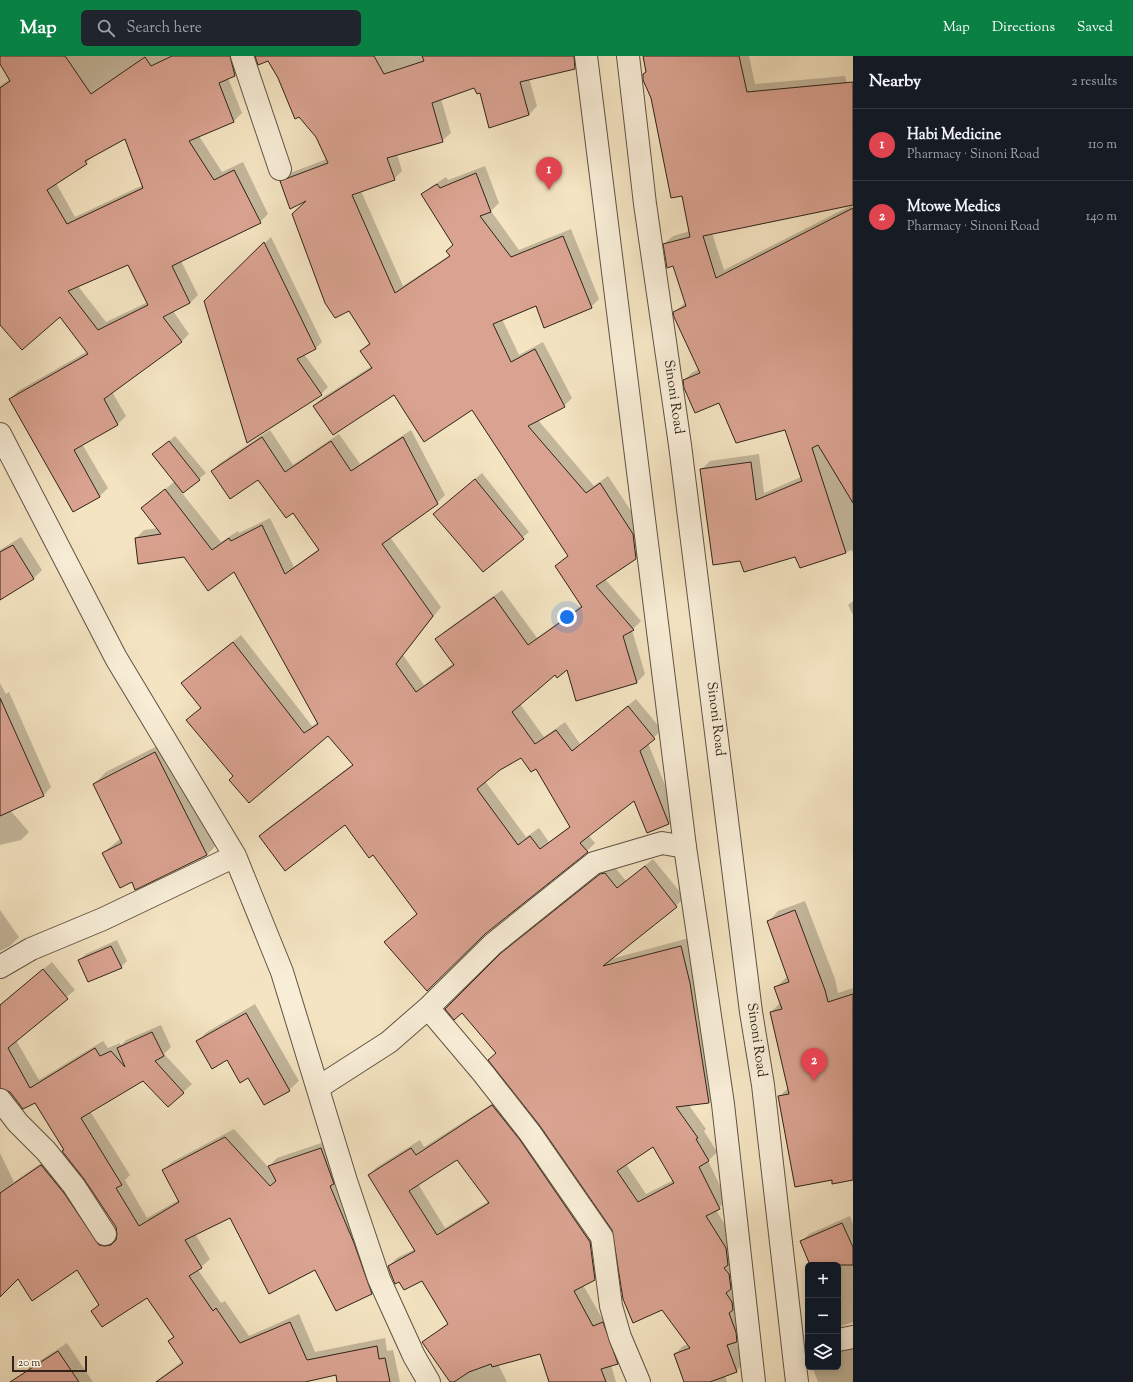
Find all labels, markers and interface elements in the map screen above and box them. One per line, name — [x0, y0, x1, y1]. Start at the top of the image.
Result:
search box — [81, 10, 361, 46]
text: Map — [20, 15, 57, 42]
icon: search — [95, 17, 117, 39]
text: Search here — [127, 18, 202, 39]
text: Map — [943, 18, 970, 38]
text: Directions — [992, 18, 1055, 38]
text: Saved — [1077, 18, 1113, 38]
text: Nearby — [869, 70, 921, 94]
text: 2 results — [1072, 73, 1117, 91]
text: Habi Medicine — [907, 125, 1001, 146]
text: 1 — [880, 136, 884, 154]
text: 110 m — [1088, 136, 1117, 154]
text: Pharmacy · Sinoni Road — [907, 146, 1039, 164]
pin: 1 — [536, 157, 562, 190]
text: Mtowe Medics — [907, 197, 1000, 218]
text: 2 — [879, 208, 885, 226]
text: 140 m — [1086, 208, 1117, 226]
text: Pharmacy · Sinoni Road — [907, 218, 1039, 236]
street label: Sinoni Road — [658, 359, 688, 436]
your location — [557, 607, 577, 627]
street label: Sinoni Road — [701, 681, 729, 757]
street label: Sinoni Road — [741, 1002, 771, 1079]
pin: 2 — [801, 1048, 827, 1081]
map controls — [805, 1262, 841, 1370]
button: + — [805, 1262, 841, 1298]
button: − — [805, 1298, 841, 1334]
button: layers — [805, 1334, 841, 1370]
scale bar — [12, 1354, 87, 1373]
text: 20 m — [18, 1355, 40, 1371]

